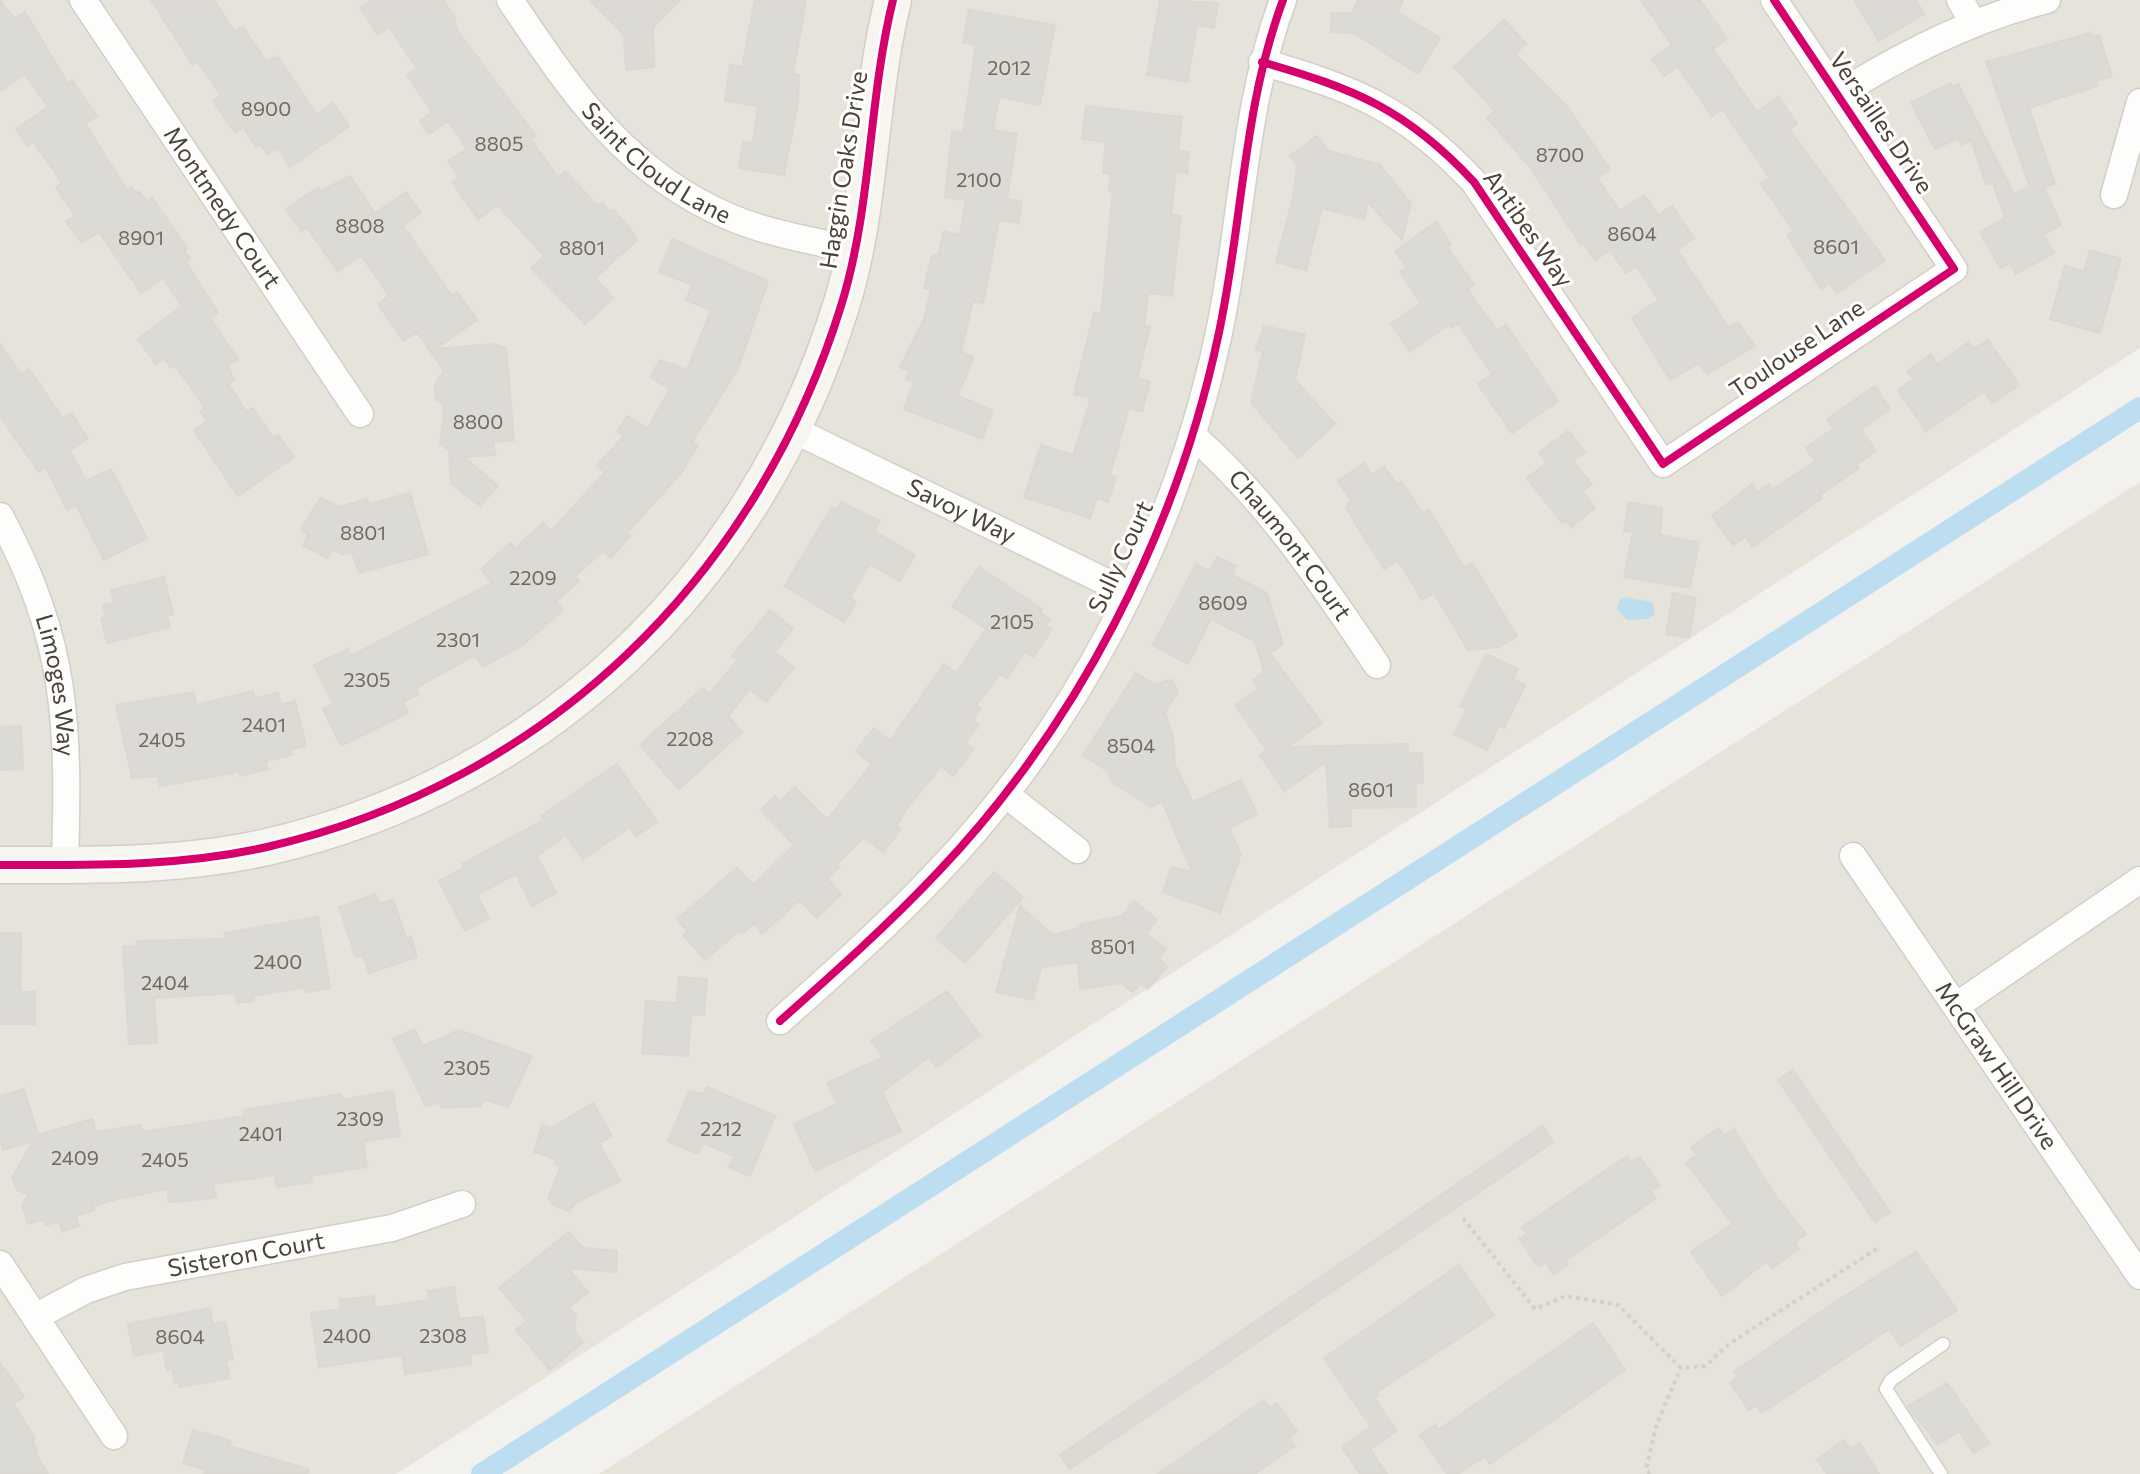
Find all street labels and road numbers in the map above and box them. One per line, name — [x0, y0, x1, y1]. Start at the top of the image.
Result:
street label: Versailles Drive — [1824, 46, 1940, 199]
street label: Haggin Oaks Drive — [813, 69, 872, 271]
street label: Saint Cloud Lane — [576, 96, 736, 229]
street label: Montmedy Court — [159, 120, 288, 294]
street label: Antibes Way — [1478, 164, 1580, 292]
street label: Toulouse Lane — [1723, 292, 1869, 403]
street label: Chaumont Court — [1223, 463, 1359, 626]
street label: Savoy Way — [903, 471, 1021, 549]
street label: Sully Court — [1081, 496, 1158, 617]
street label: Limoges Way — [31, 610, 82, 757]
street label: McGraw Hill Drive — [1930, 975, 2065, 1154]
street label: Sisteron Court — [165, 1225, 327, 1282]

